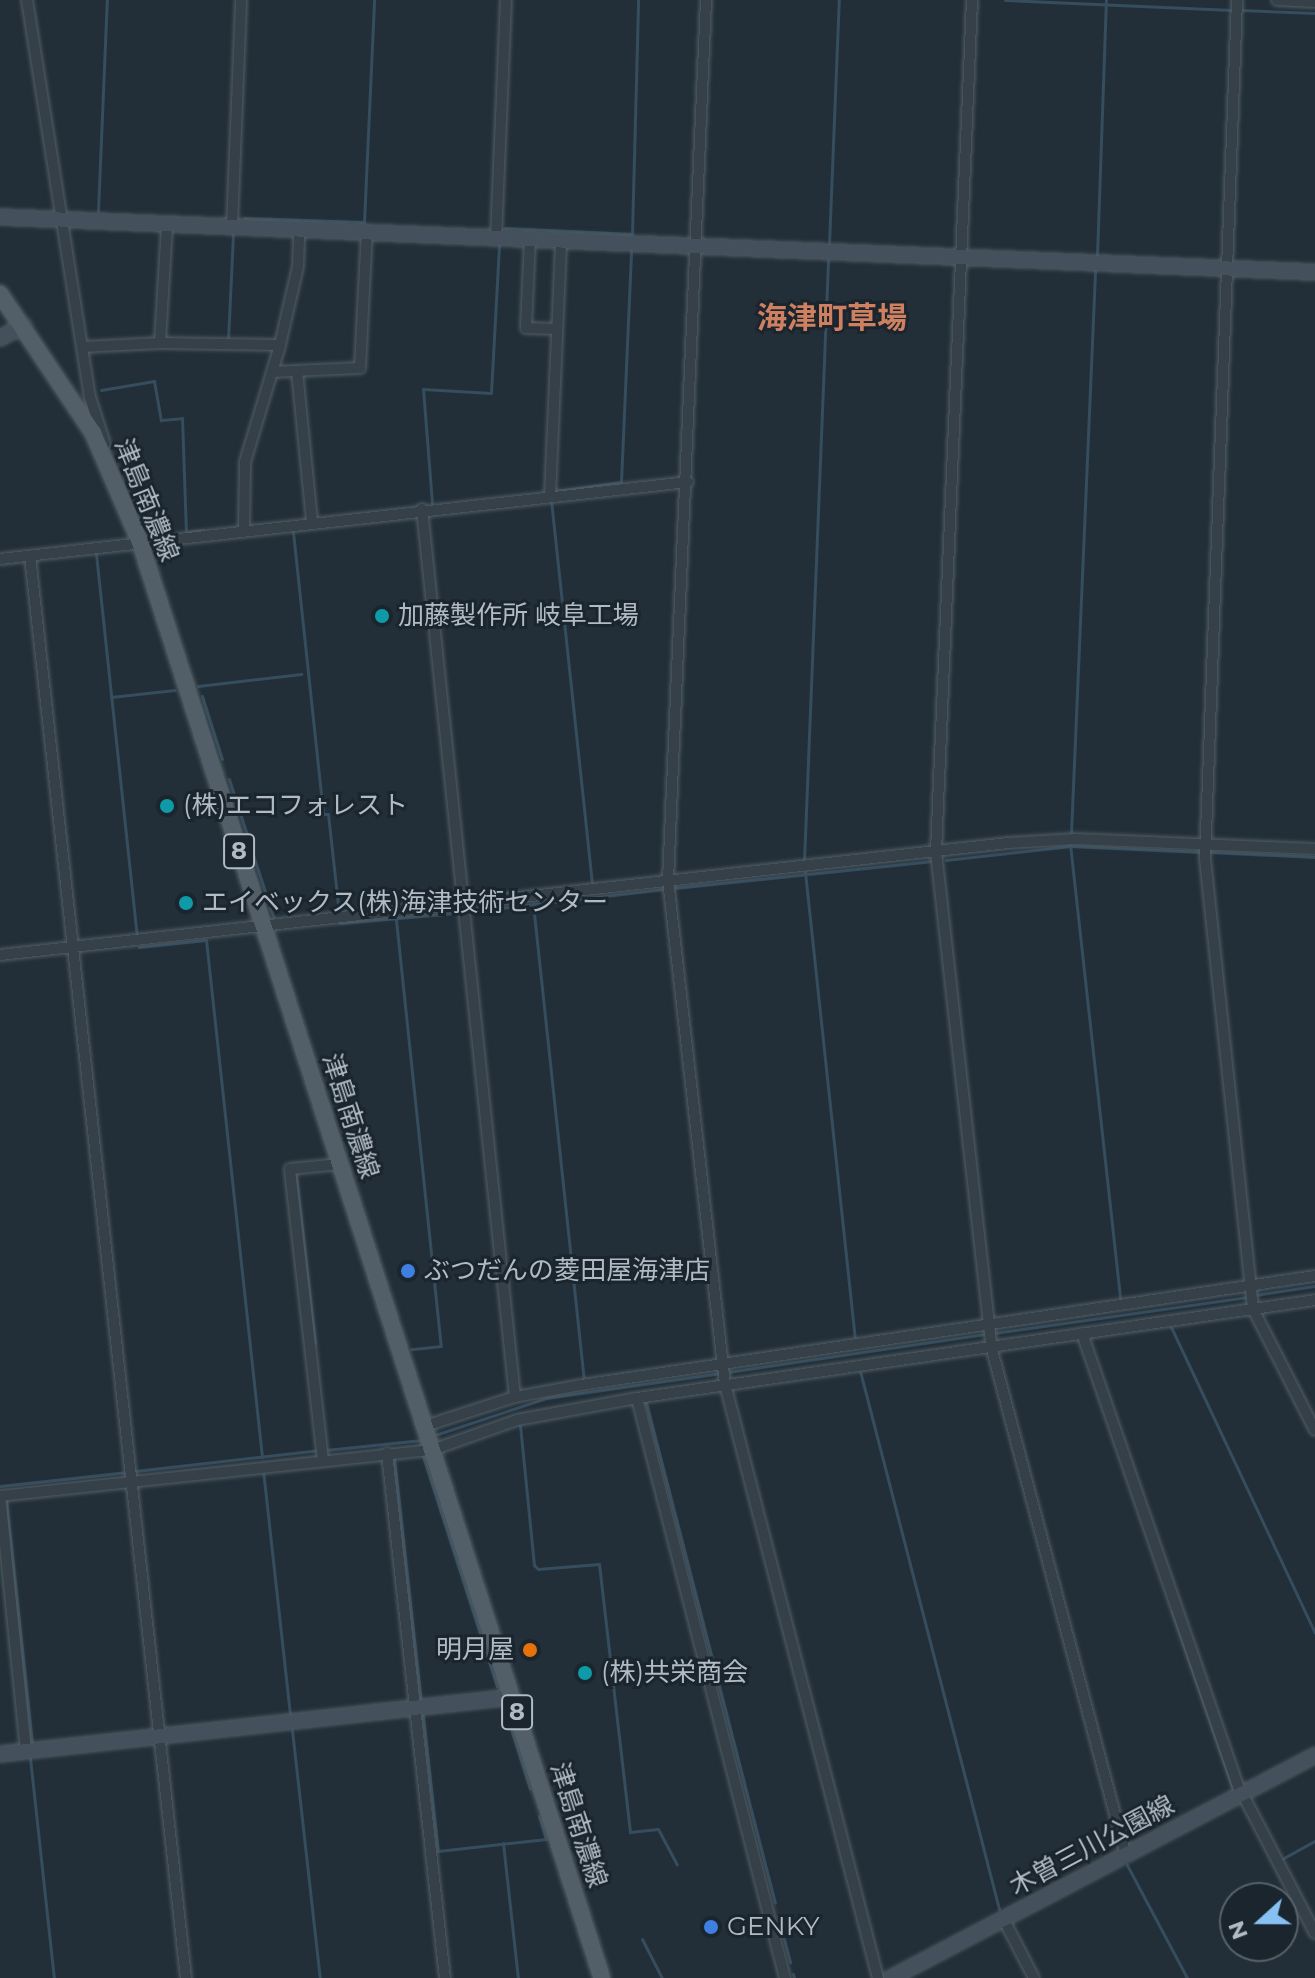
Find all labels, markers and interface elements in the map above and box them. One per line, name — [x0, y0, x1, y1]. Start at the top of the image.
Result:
district label: 海津町草場 — [757, 300, 907, 336]
street label: 津島南濃線 — [107, 434, 185, 566]
place label: 加藤製作所 岐阜工場 — [398, 600, 639, 632]
marker: 加藤製作所 岐阜工場 — [373, 607, 391, 625]
place label: (株)エコフォレスト — [183, 790, 408, 822]
marker: (株)エコフォレスト — [158, 797, 176, 815]
road number: 8 — [223, 831, 255, 871]
place label: エイベックス(株)海津技術センター — [202, 887, 609, 919]
marker: エイベックス(株)海津技術センター — [177, 894, 195, 912]
street label: 津島南濃線 — [315, 1049, 385, 1183]
place label: ぶつだんの菱田屋海津店 — [424, 1255, 710, 1287]
marker: ぶつだんの菱田屋海津店 — [399, 1262, 417, 1280]
place label: 明月屋 — [436, 1634, 514, 1666]
marker: 明月屋 — [521, 1641, 539, 1659]
place label: (株)共栄商会 — [601, 1657, 748, 1689]
marker: (株)共栄商会 — [576, 1664, 594, 1682]
road number: 8 — [501, 1692, 533, 1732]
street label: 津島南濃線 — [543, 1758, 613, 1892]
street label: 木曽三川公園線 — [1004, 1790, 1180, 1902]
north arrow — [1219, 1882, 1299, 1962]
place label: GENKY — [727, 1911, 819, 1943]
text: N — [1222, 1917, 1254, 1943]
marker: GENKY — [702, 1918, 720, 1936]

